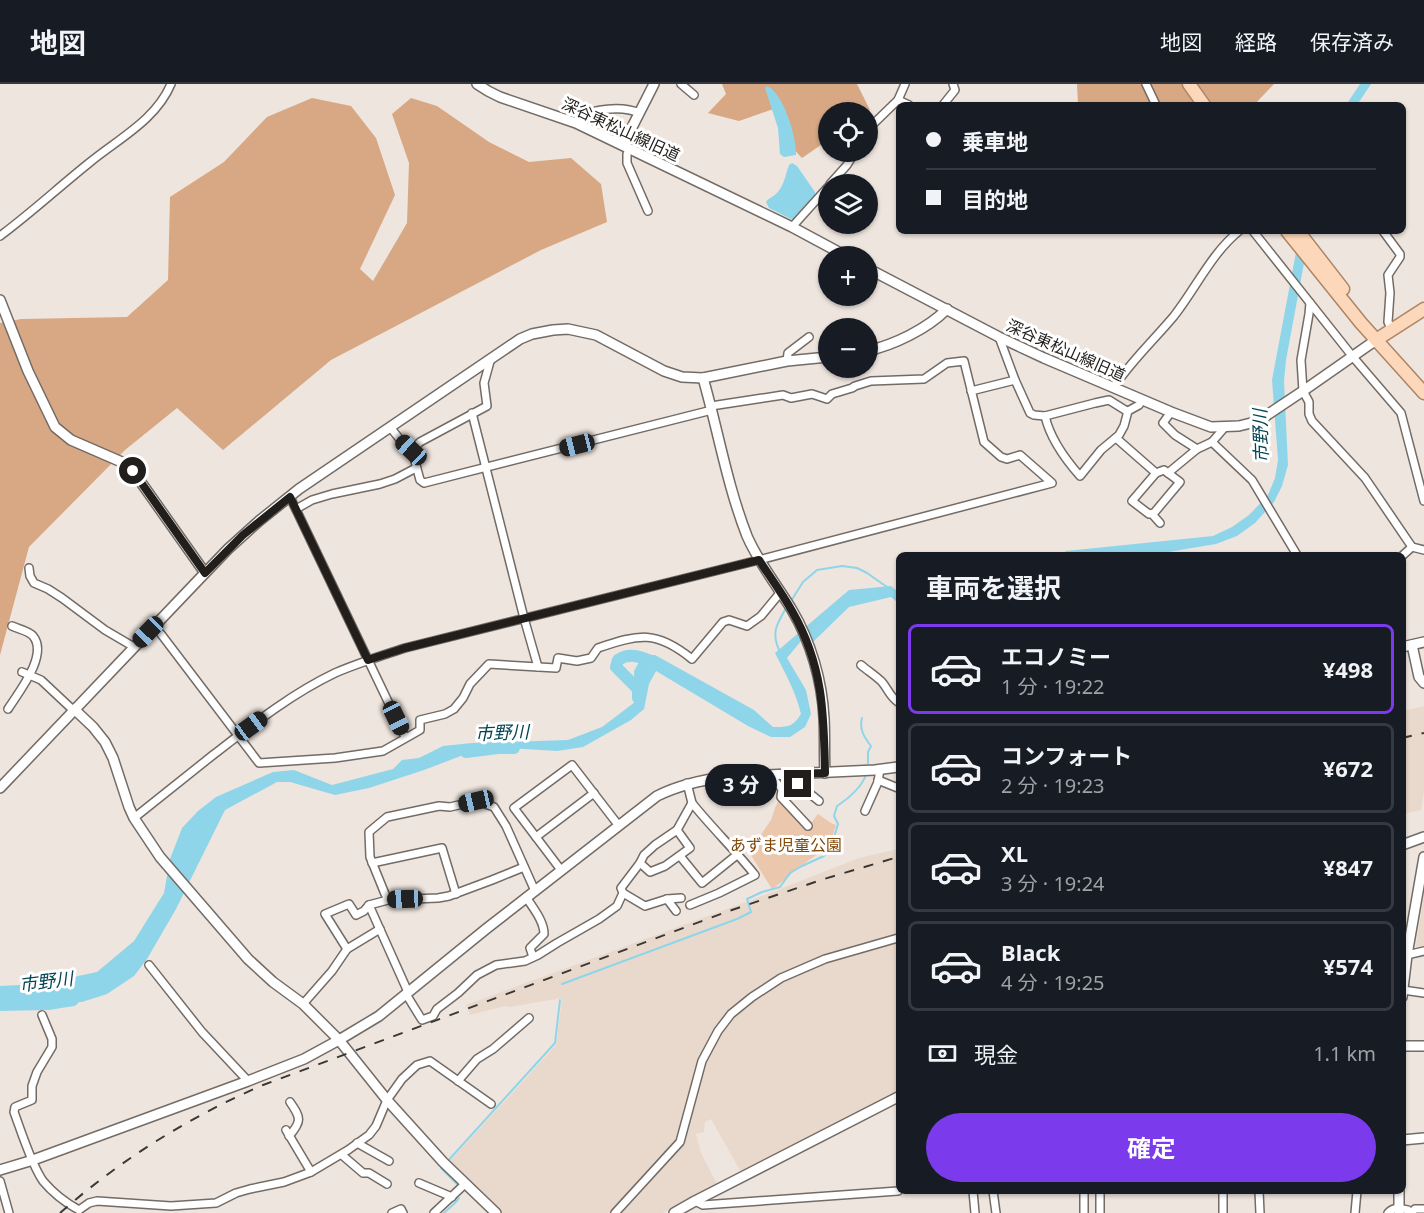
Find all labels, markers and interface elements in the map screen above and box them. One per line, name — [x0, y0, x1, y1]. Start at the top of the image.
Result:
text: 地図 — [30, 23, 86, 61]
text: 地図 — [1160, 28, 1202, 56]
text: 経路 — [1235, 28, 1277, 56]
text: 保存済み — [1310, 28, 1394, 56]
street label: 深谷東松山線旧道 — [558, 92, 684, 166]
map controls — [818, 102, 878, 378]
button: locate — [818, 102, 878, 162]
text: 乗車地 — [962, 126, 1028, 156]
button: layers — [818, 174, 878, 234]
text: 目的地 — [962, 184, 1028, 214]
button: + — [818, 246, 878, 306]
street label: 深谷東松山線旧道 — [1003, 314, 1129, 386]
button: − — [818, 318, 878, 378]
water label: 市野川 — [1247, 407, 1273, 463]
car — [392, 431, 430, 469]
car — [557, 432, 597, 458]
route start — [119, 457, 146, 484]
text: 車両を選択 — [926, 569, 1061, 606]
car — [129, 613, 167, 651]
text: エコノミー — [1001, 641, 1111, 671]
icon: car — [929, 642, 983, 696]
text: ¥498 — [1323, 654, 1373, 684]
text: 1 分 · 19:22 — [1001, 673, 1105, 700]
car — [380, 698, 412, 738]
car — [231, 708, 271, 744]
water label: 市野川 — [475, 719, 531, 745]
text: コンフォート — [1001, 740, 1132, 770]
icon: car — [929, 741, 983, 795]
text: ¥672 — [1323, 753, 1373, 783]
callout: 3 分 — [705, 763, 777, 805]
route end — [784, 770, 811, 797]
text: 3 分 — [723, 771, 759, 798]
text: 2 分 · 19:23 — [1001, 772, 1105, 799]
car — [456, 788, 496, 814]
park label: あずま児童公園 — [730, 834, 842, 856]
text: XL — [1001, 838, 1028, 868]
icon: car — [929, 840, 983, 894]
text: ¥847 — [1323, 852, 1373, 882]
text: 3 分 · 19:24 — [1001, 870, 1105, 897]
car — [387, 889, 423, 909]
text: Black — [1001, 937, 1060, 967]
icon: car — [929, 939, 983, 993]
text: ¥574 — [1323, 951, 1373, 981]
water label: 市野川 — [18, 966, 76, 996]
text: 4 分 · 19:25 — [1001, 969, 1105, 996]
icon: cash — [926, 1037, 959, 1070]
text: 現金 — [974, 1039, 1018, 1069]
text: 1.1 km — [1313, 1040, 1376, 1067]
button: 確定 — [926, 1113, 1376, 1182]

